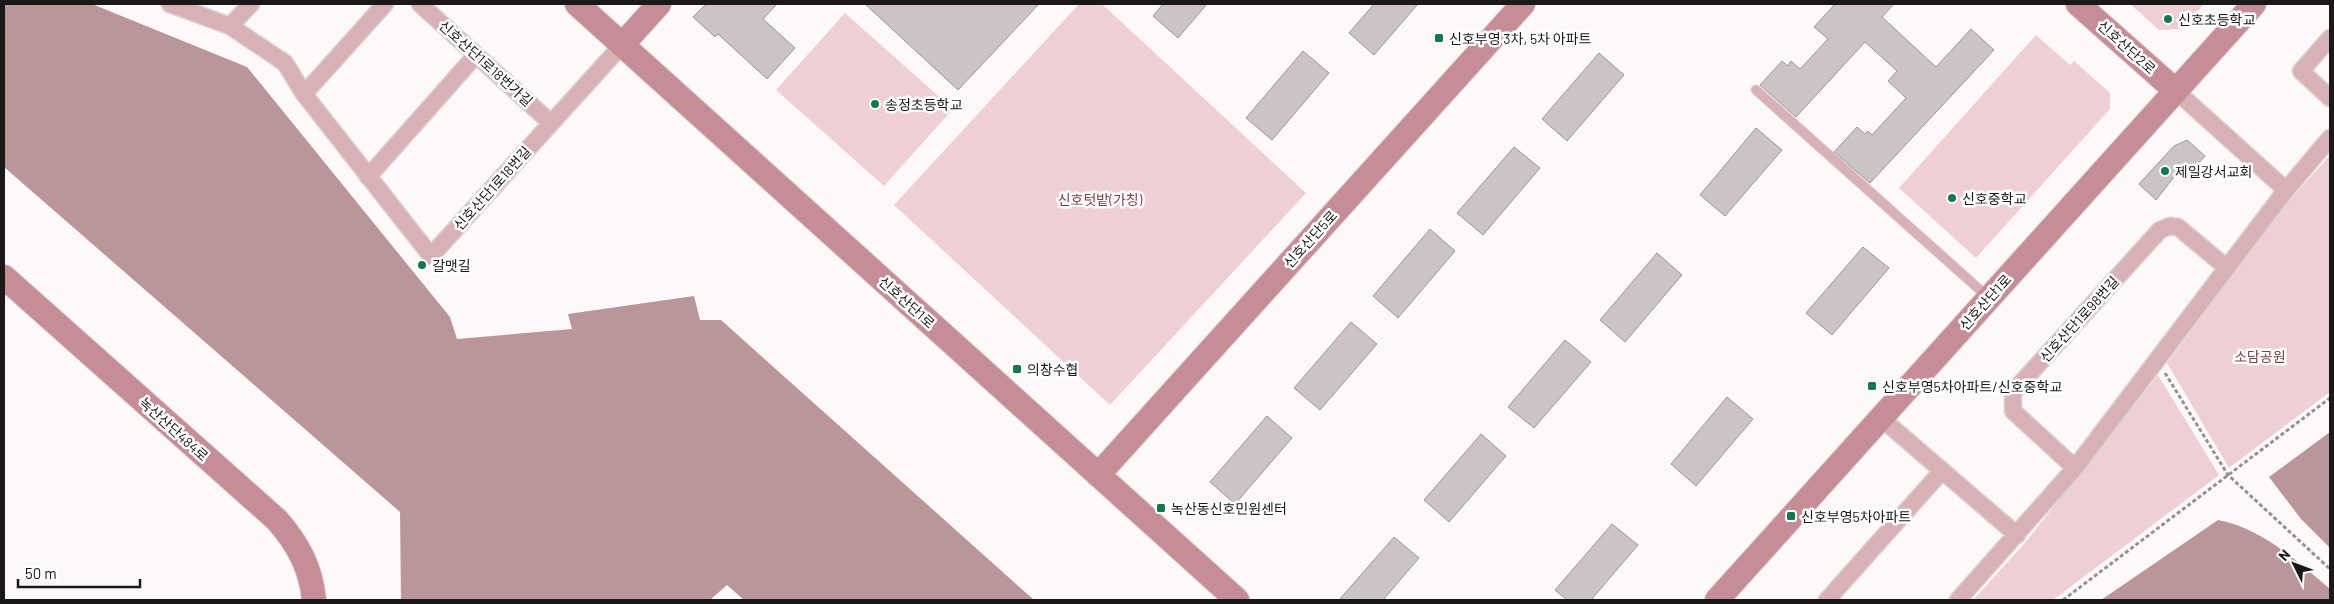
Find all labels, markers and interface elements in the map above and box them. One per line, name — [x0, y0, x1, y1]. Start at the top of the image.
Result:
place label: 신호초등학교 — [2178, 11, 2255, 28]
marker: 신호초등학교 — [2162, 13, 2174, 25]
street label: 신호산단1로18번가길 — [436, 16, 536, 110]
street label: 신호산단2로 — [2095, 17, 2159, 77]
place label: 신호부영 3차, 5차 아파트 — [1449, 30, 1592, 47]
marker: 신호부영 3차, 5차 아파트 — [1433, 32, 1445, 44]
place label: 송정초등학교 — [885, 96, 962, 113]
marker: 송정초등학교 — [869, 98, 881, 110]
street label: 신호산단1로18번길 — [450, 142, 534, 234]
place label: 제일강서교회 — [2175, 163, 2252, 180]
marker: 제일강서교회 — [2159, 165, 2171, 177]
place label: 신호중학교 — [1962, 190, 2027, 207]
park label: 신호텃밭(가칭) — [1058, 191, 1143, 208]
marker: 신호중학교 — [1946, 192, 1958, 204]
street label: 신호산단5로 — [1280, 207, 1340, 271]
place label: 갈맷길 — [432, 257, 471, 274]
marker: 갈맷길 — [416, 259, 428, 271]
street label: 신호산단1로 — [1955, 270, 2015, 333]
street label: 신호산단1로 — [876, 272, 939, 332]
street label: 신호산단1로98번길 — [2036, 273, 2122, 365]
park label: 소담공원 — [2234, 348, 2286, 365]
place label: 의창수협 — [1027, 361, 1079, 378]
marker: 의창수협 — [1011, 363, 1023, 375]
place label: 신호부영5차아파트/신호중학교 — [1882, 378, 2062, 395]
marker: 신호부영5차아파트/신호중학교 — [1866, 380, 1878, 392]
street label: 녹산산단484로 — [136, 394, 212, 465]
place label: 녹산동신호민원센터 — [1171, 500, 1287, 517]
marker: 녹산동신호민원센터 — [1155, 502, 1167, 514]
place label: 신호부영5차아파트 — [1801, 508, 1911, 525]
marker: 신호부영5차아파트 — [1785, 510, 1797, 522]
north arrow — [2269, 539, 2319, 589]
text: N — [2275, 546, 2293, 564]
scale bar — [18, 556, 140, 588]
text: 50 m — [25, 564, 57, 582]

